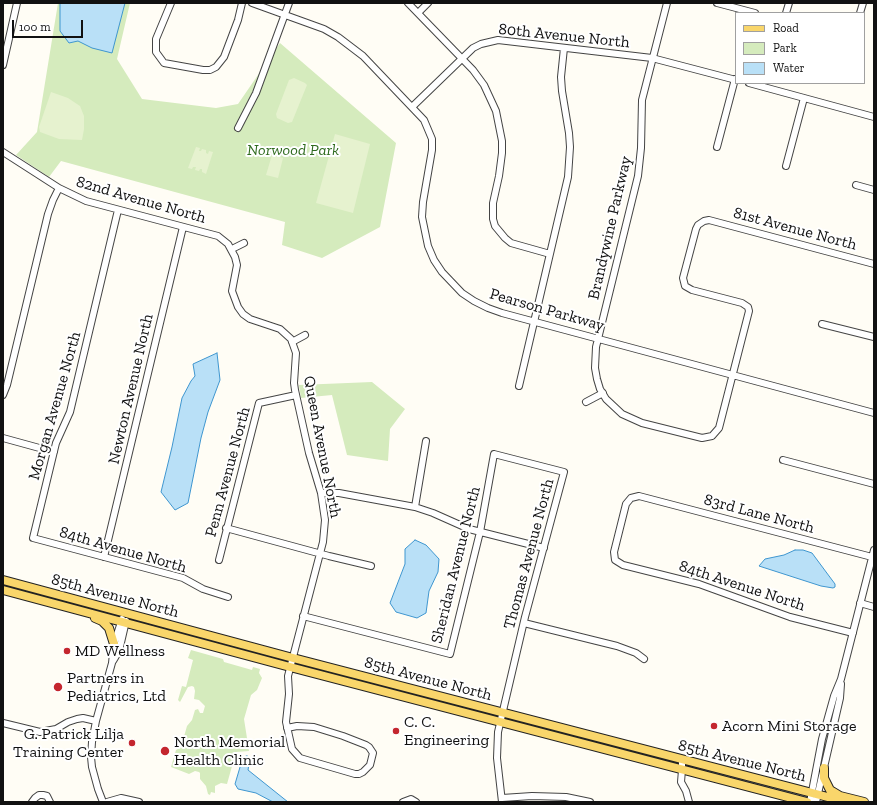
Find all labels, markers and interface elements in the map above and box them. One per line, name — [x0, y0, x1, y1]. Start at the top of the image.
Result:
scale bar — [14, 12, 85, 38]
legend — [735, 12, 865, 84]
text: 100 m — [19, 20, 51, 34]
street label: 80th Avenue North — [497, 20, 631, 52]
text: Road — [773, 21, 799, 35]
text: Park — [773, 41, 797, 55]
text: Water — [773, 61, 805, 75]
park label: Norwood Park — [247, 140, 339, 160]
street label: Brandywine Parkway — [584, 154, 636, 302]
street label: 82nd Avenue North — [74, 172, 208, 228]
street label: 81st Avenue North — [731, 203, 859, 255]
street label: Pearson Parkway — [487, 284, 607, 336]
street label: Newton Avenue North — [104, 312, 158, 466]
street label: Morgan Avenue North — [25, 330, 85, 482]
street label: Queen Avenue North — [299, 374, 345, 520]
street label: Penn Avenue North — [201, 405, 255, 539]
street label: Thomas Avenue North — [500, 477, 558, 631]
street label: Sheridan Avenue North — [427, 485, 485, 645]
street label: 83rd Lane North — [702, 490, 816, 538]
street label: 84th Avenue North — [57, 523, 189, 577]
street label: 84th Avenue North — [677, 557, 807, 615]
street label: 85th Avenue North — [49, 570, 181, 622]
place label: MD Wellness — [75, 641, 165, 661]
marker: MD Wellness — [62, 646, 72, 656]
street label: 85th Avenue North — [362, 653, 494, 705]
place label: Partners in Pediatrics, Ltd — [67, 668, 166, 706]
marker: Partners in Pediatrics, Ltd — [52, 681, 64, 693]
place label: C. C. Engineering — [404, 712, 489, 750]
place label: Acorn Mini Storage — [722, 716, 857, 736]
marker: Acorn Mini Storage — [709, 721, 719, 731]
place label: G. Patrick Lilja Training Center — [13, 724, 124, 762]
marker: C. C. Engineering — [391, 726, 401, 736]
place label: North Memorial Health Clinic — [174, 732, 285, 770]
street label: 85th Avenue North — [676, 736, 808, 786]
marker: G. Patrick Lilja Training Center — [127, 738, 137, 748]
marker: North Memorial Health Clinic — [159, 745, 171, 757]

